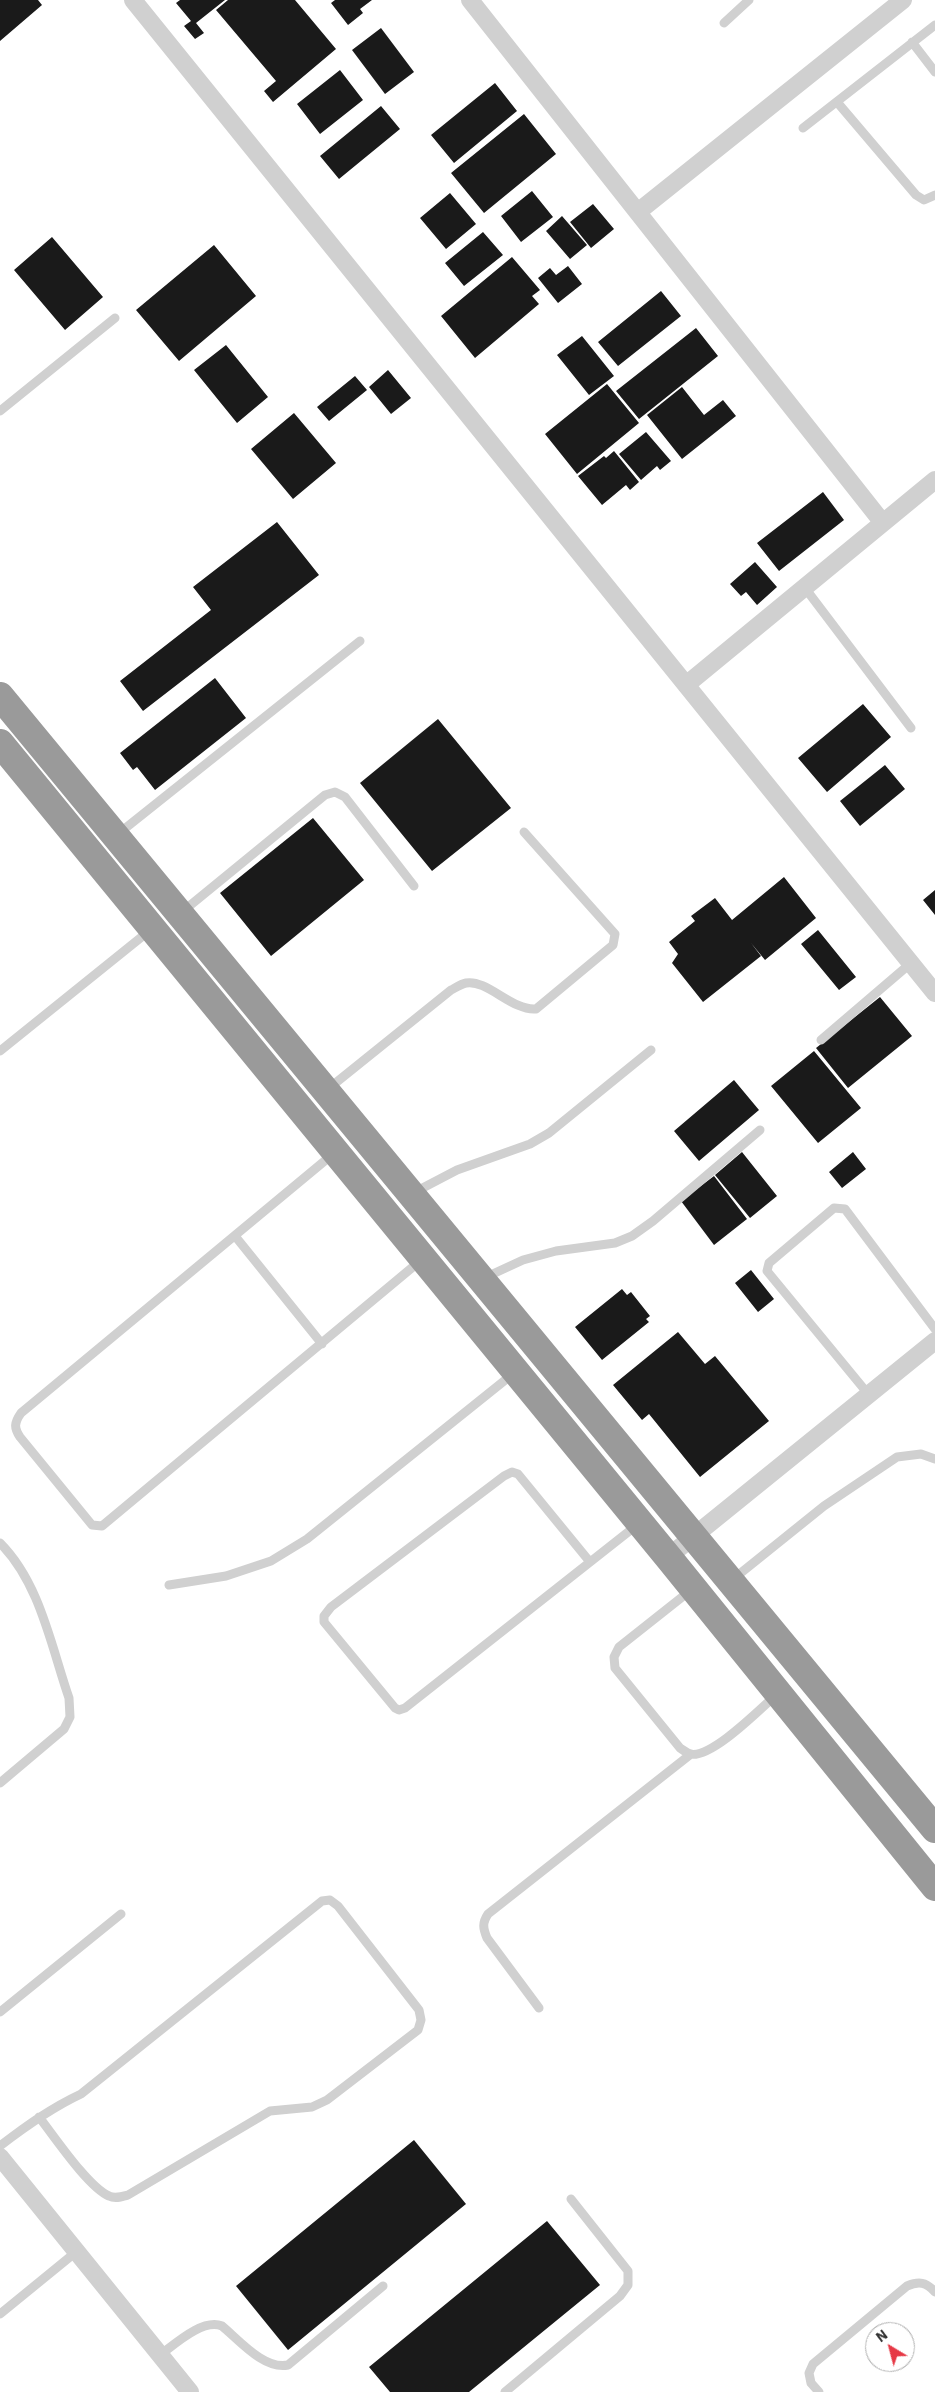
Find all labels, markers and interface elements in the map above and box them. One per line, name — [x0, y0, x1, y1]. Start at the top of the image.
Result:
north arrow — [865, 2322, 915, 2372]
text: N — [872, 2326, 891, 2346]

